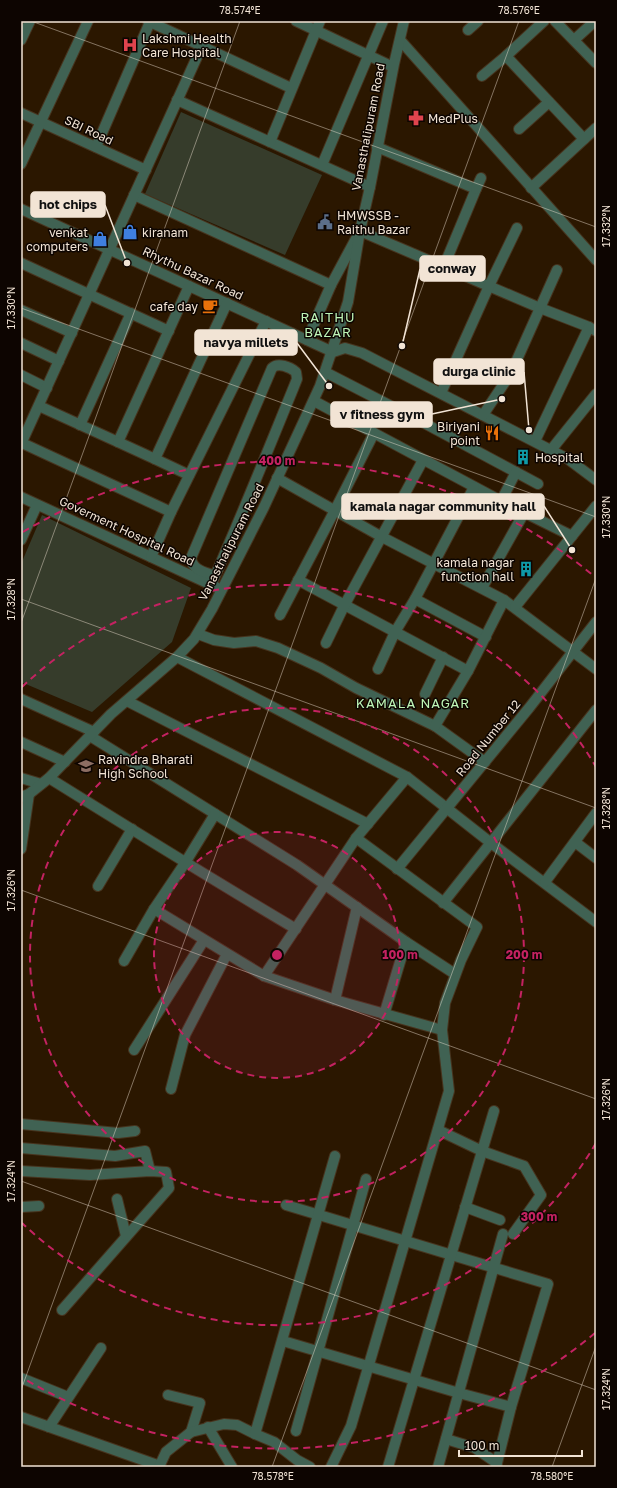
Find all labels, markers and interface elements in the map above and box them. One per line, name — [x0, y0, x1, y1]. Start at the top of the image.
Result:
text: 78.574°E — [219, 4, 261, 16]
text: 78.576°E — [498, 4, 540, 16]
place label: Lakshmi Health Care Hospital — [142, 31, 232, 60]
hospital icon: Lakshmi Health Care Hospital — [121, 36, 139, 54]
street label: Vanasthalipuram Road — [348, 62, 388, 192]
pharmacy icon: MedPlus — [407, 109, 425, 127]
place label: MedPlus — [428, 111, 478, 126]
street label: SBI Road — [62, 112, 116, 148]
callout: hot chips — [31, 192, 105, 217]
text: hot chips — [39, 196, 97, 212]
text: 17.332°N — [600, 205, 612, 247]
place label: HMWSSB - Raithu Bazar — [337, 208, 410, 237]
public building icon: HMWSSB - Raithu Bazar — [316, 213, 334, 231]
shop icon: kiranam — [121, 223, 139, 241]
place label: venkat computers — [26, 225, 88, 254]
place label: kiranam — [142, 225, 188, 240]
shop icon: venkat computers — [91, 230, 109, 248]
street label: Rhythu Bazar Road — [140, 243, 246, 303]
callout: conway — [420, 256, 485, 281]
text: conway — [428, 260, 477, 276]
text: 17.330°N — [5, 287, 17, 329]
cafe icon: cafe day — [201, 297, 219, 315]
place label: cafe day — [150, 299, 198, 314]
district label: RAITHU BAZAR — [300, 309, 356, 340]
callout: navya millets — [195, 330, 297, 355]
text: navya millets — [203, 334, 289, 350]
callout: durga clinic — [434, 359, 524, 384]
text: durga clinic — [442, 363, 516, 379]
callout: v fitness gym — [331, 402, 432, 427]
text: v fitness gym — [339, 406, 425, 422]
place label: Biriyani point — [437, 419, 480, 448]
restaurant icon: Biriyani point — [483, 424, 501, 442]
building icon: Hospital — [514, 448, 532, 466]
place label: Hospital — [535, 450, 584, 465]
text: 400 m — [259, 453, 295, 468]
street label: Vanasthalipuram Road — [195, 481, 267, 603]
street label: Goverment Hospital Road — [57, 493, 197, 569]
callout: kamala nagar community hall — [342, 494, 544, 519]
text: 17.330°N — [600, 496, 612, 538]
text: kamala nagar community hall — [350, 498, 537, 514]
place label: kamala nagar function hall — [437, 555, 514, 584]
building icon: kamala nagar function hall — [517, 560, 535, 578]
text: 17.328°N — [5, 578, 17, 620]
district label: KAMALA NAGAR — [356, 695, 470, 711]
street label: Road Number 12 — [453, 697, 523, 779]
place label: Ravindra Bharati High School — [98, 752, 193, 781]
school or university icon: Ravindra Bharati High School — [77, 757, 95, 775]
text: 17.328°N — [600, 787, 612, 829]
text: 17.326°N — [5, 869, 17, 911]
text: 100 m — [382, 947, 418, 962]
text: 200 m — [506, 947, 542, 962]
centre of rings — [270, 948, 284, 962]
text: 17.326°N — [600, 1078, 612, 1120]
text: 17.324°N — [5, 1160, 17, 1202]
text: 300 m — [521, 1209, 557, 1224]
text: 17.324°N — [600, 1368, 612, 1410]
scale bar — [459, 1432, 582, 1458]
text: 100 m — [465, 1438, 499, 1453]
text: 78.578°E — [252, 1470, 294, 1482]
text: 78.580°E — [531, 1470, 573, 1482]

